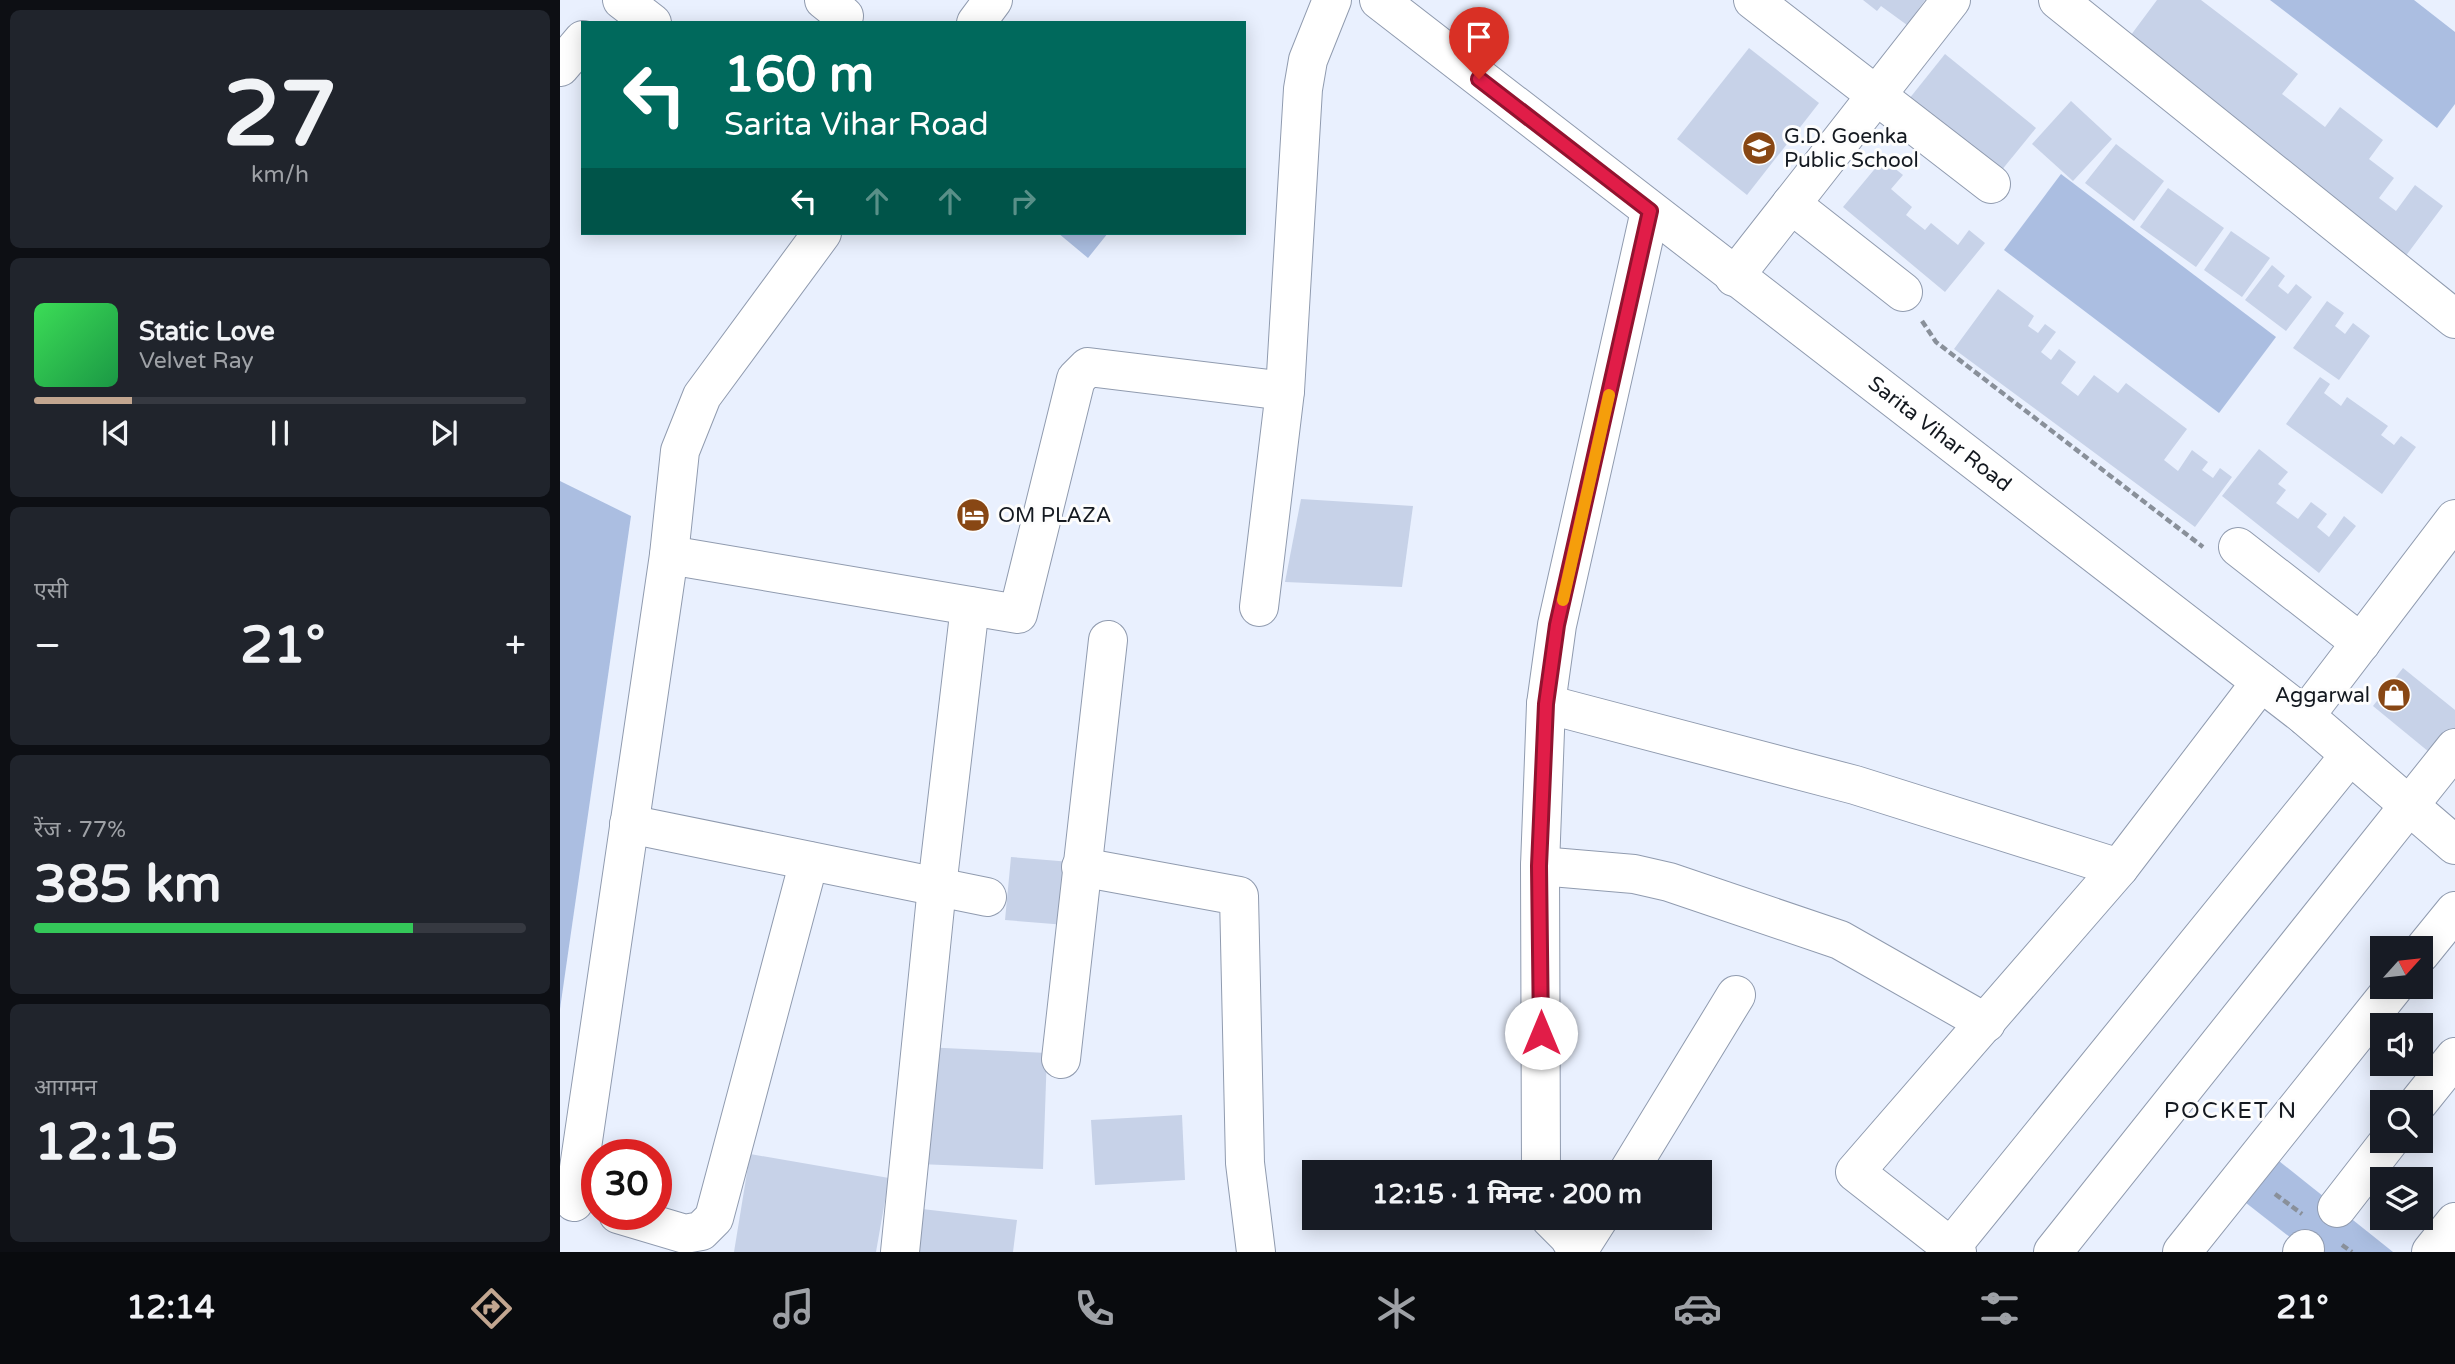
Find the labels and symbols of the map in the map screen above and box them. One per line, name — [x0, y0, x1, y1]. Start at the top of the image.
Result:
pin — [1449, 7, 1509, 79]
place label: G.D. Goenka Public School — [1784, 124, 1919, 173]
school or university icon: G.D. Goenka Public School — [1740, 129, 1778, 167]
street label: Sarita Vihar Road — [1863, 371, 2016, 497]
hotel icon: OM PLAZA — [954, 496, 992, 534]
place label: OM PLAZA — [998, 503, 1111, 528]
shop icon: Aggarwal — [2375, 676, 2413, 714]
place label: Aggarwal — [2275, 683, 2370, 708]
north arrow — [2370, 936, 2432, 999]
position arrow — [1504, 996, 1578, 1070]
district label: POCKET N — [2164, 1097, 2298, 1125]
speed limit sign: 30 — [581, 1139, 672, 1230]

